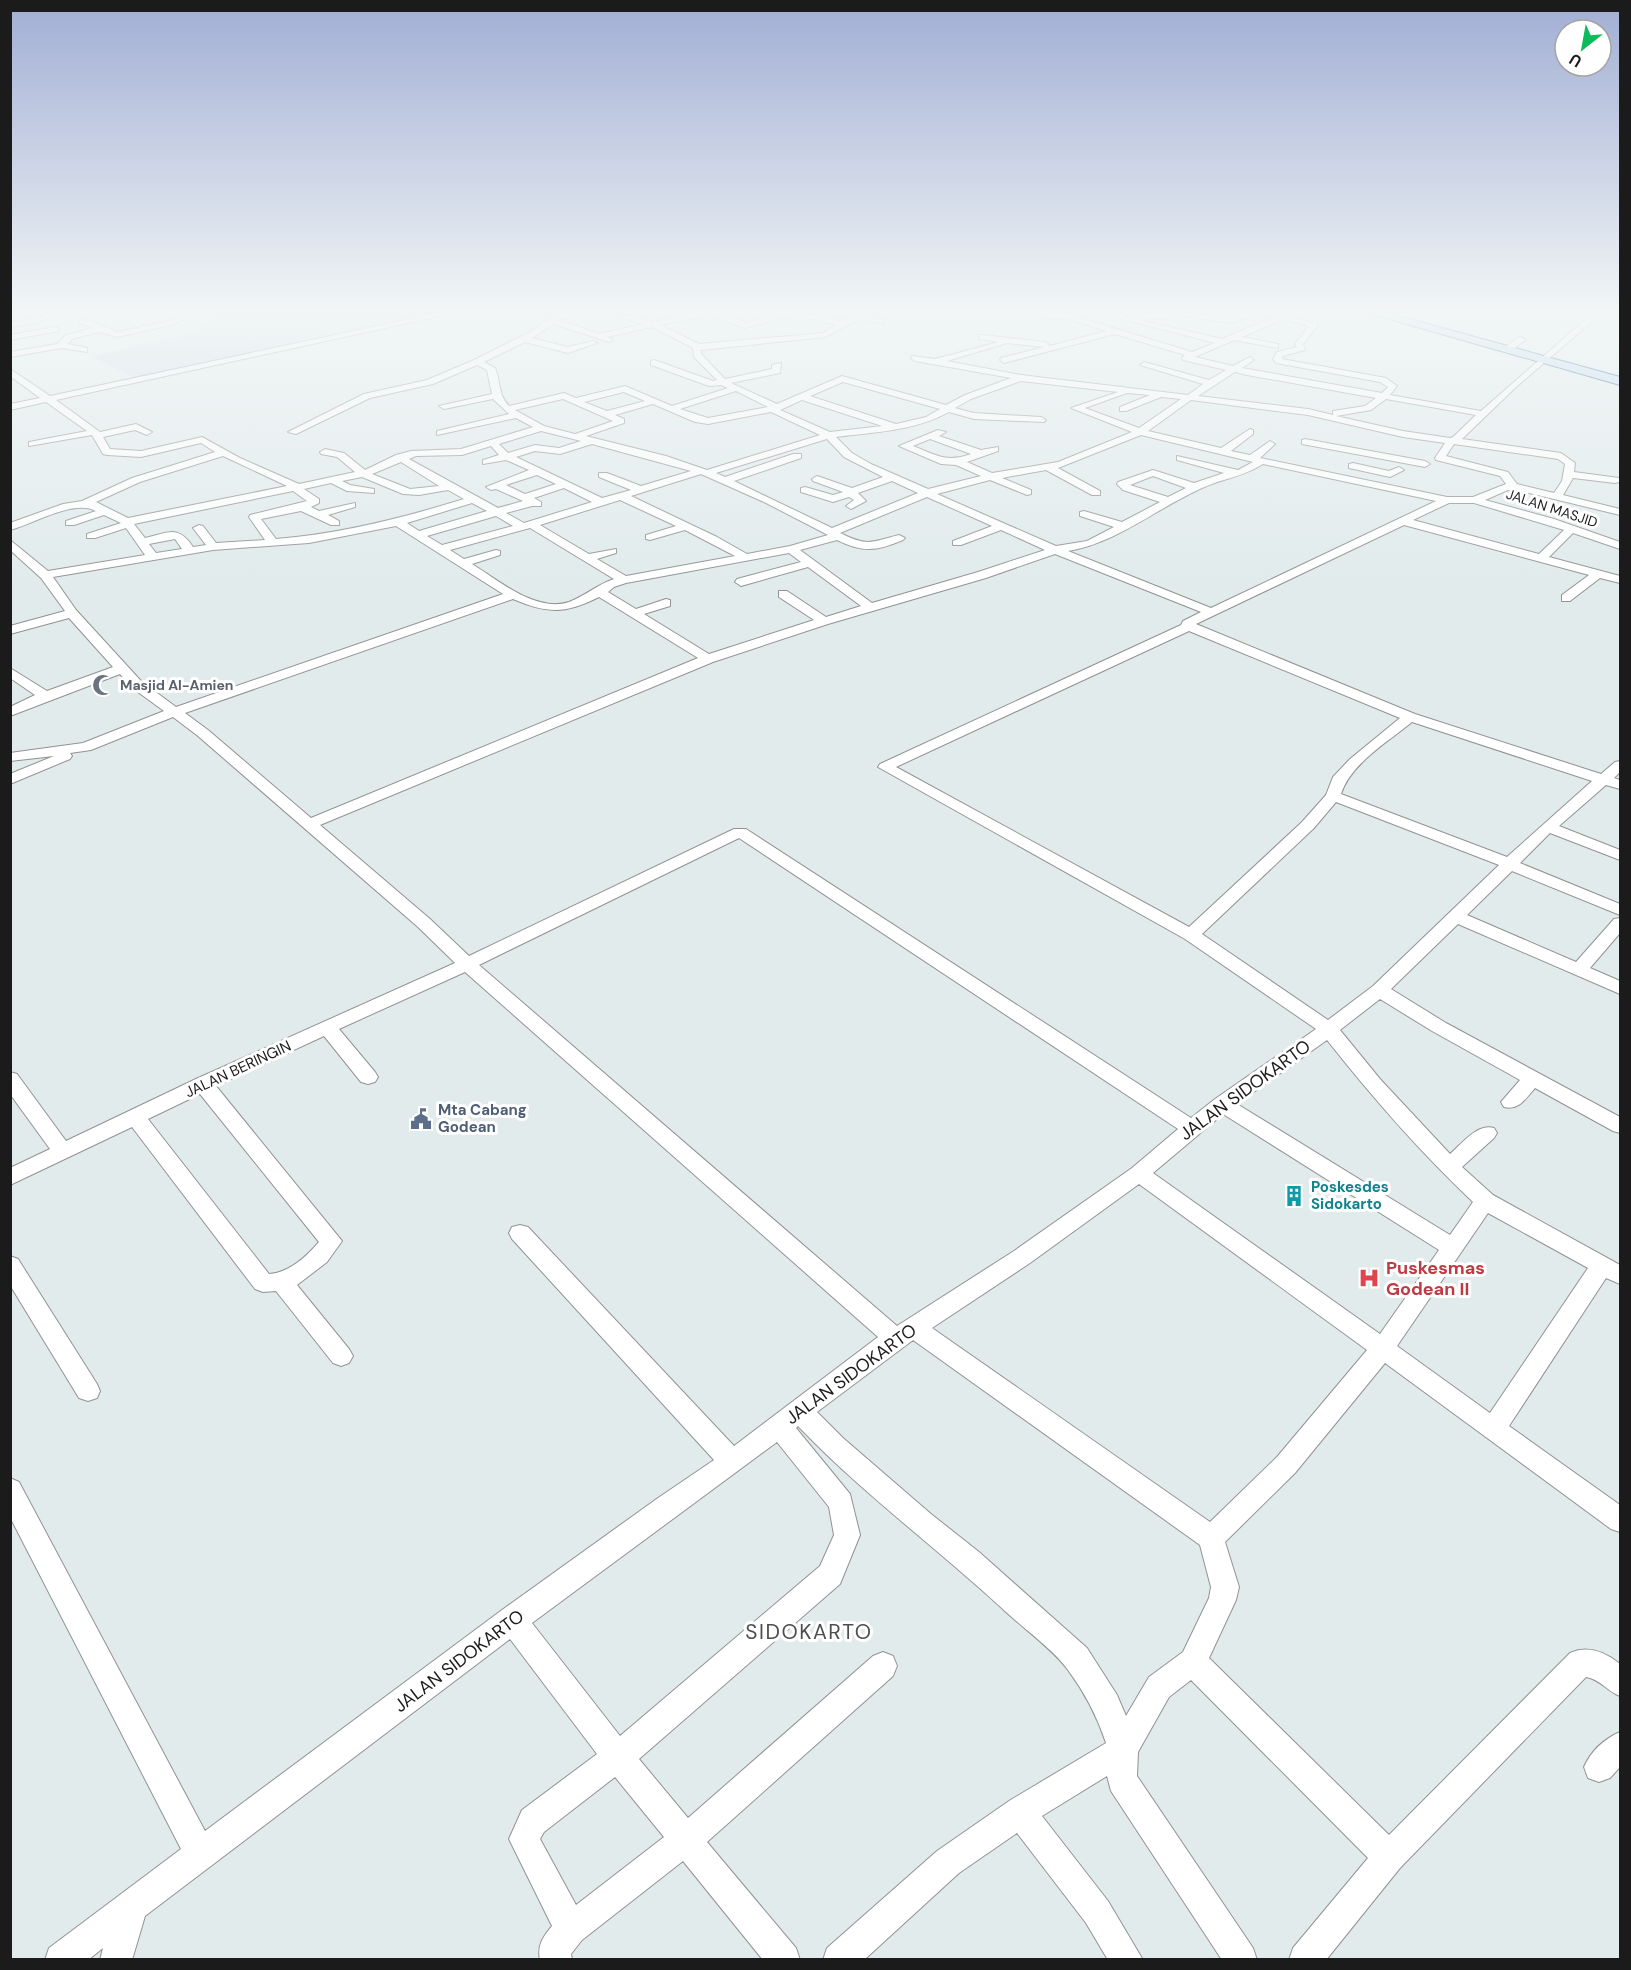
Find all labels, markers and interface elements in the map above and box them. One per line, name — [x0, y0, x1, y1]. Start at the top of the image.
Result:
north arrow — [1553, 18, 1613, 78]
text: U — [1565, 49, 1586, 72]
street label: JALAN MASJID — [1504, 485, 1600, 531]
mosque icon: Masjid Al-Amien — [91, 673, 115, 697]
place label: Masjid Al-Amien — [120, 676, 234, 694]
street label: JALAN SIDOKARTO — [1175, 1034, 1315, 1146]
street label: JALAN BERINGIN — [182, 1036, 294, 1102]
place label: Mta Cabang Godean — [438, 1100, 527, 1137]
public building icon: Mta Cabang Godean — [409, 1107, 433, 1131]
place label: Poskesdes Sidokarto — [1311, 1177, 1389, 1214]
building icon: Poskesdes Sidokarto — [1282, 1184, 1306, 1208]
place label: Puskesmas Godean II — [1386, 1256, 1485, 1301]
hospital icon: Puskesmas Godean II — [1357, 1266, 1381, 1290]
street label: JALAN SIDOKARTO — [781, 1318, 921, 1430]
street label: JALAN SIDOKARTO — [389, 1604, 529, 1718]
district label: SIDOKARTO — [745, 1618, 873, 1646]

